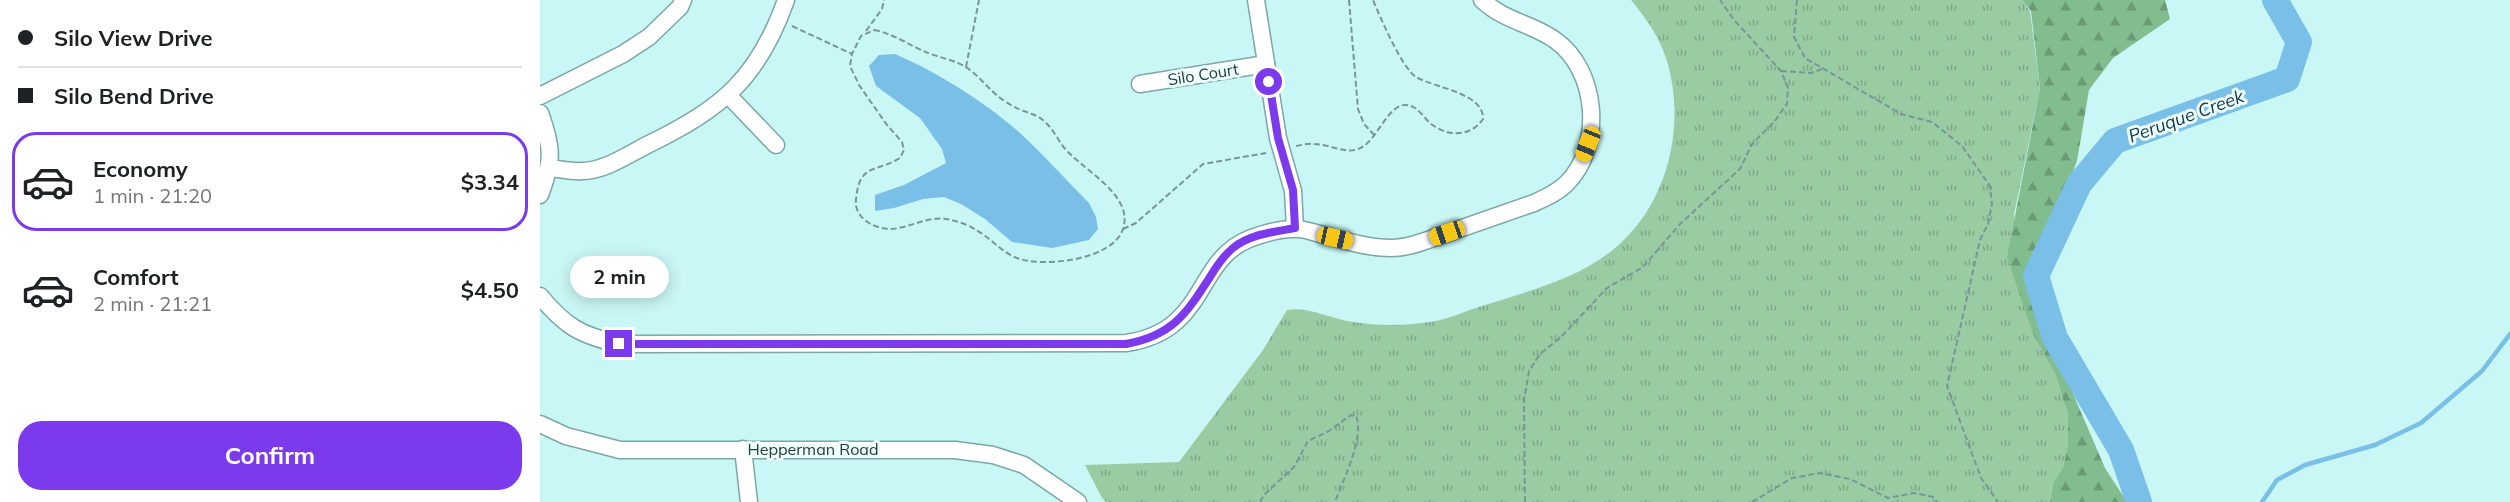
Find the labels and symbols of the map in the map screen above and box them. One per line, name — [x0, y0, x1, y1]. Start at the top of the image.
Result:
street label: Silo Court — [1166, 58, 1240, 89]
route start — [1255, 68, 1282, 95]
water label: Peruque Creek — [2125, 84, 2248, 148]
car — [1573, 124, 1603, 164]
car — [1427, 219, 1467, 247]
car — [1315, 225, 1355, 251]
callout: 2 min — [569, 257, 668, 299]
route end — [605, 330, 632, 357]
street label: Hepperman Road — [747, 439, 879, 459]

